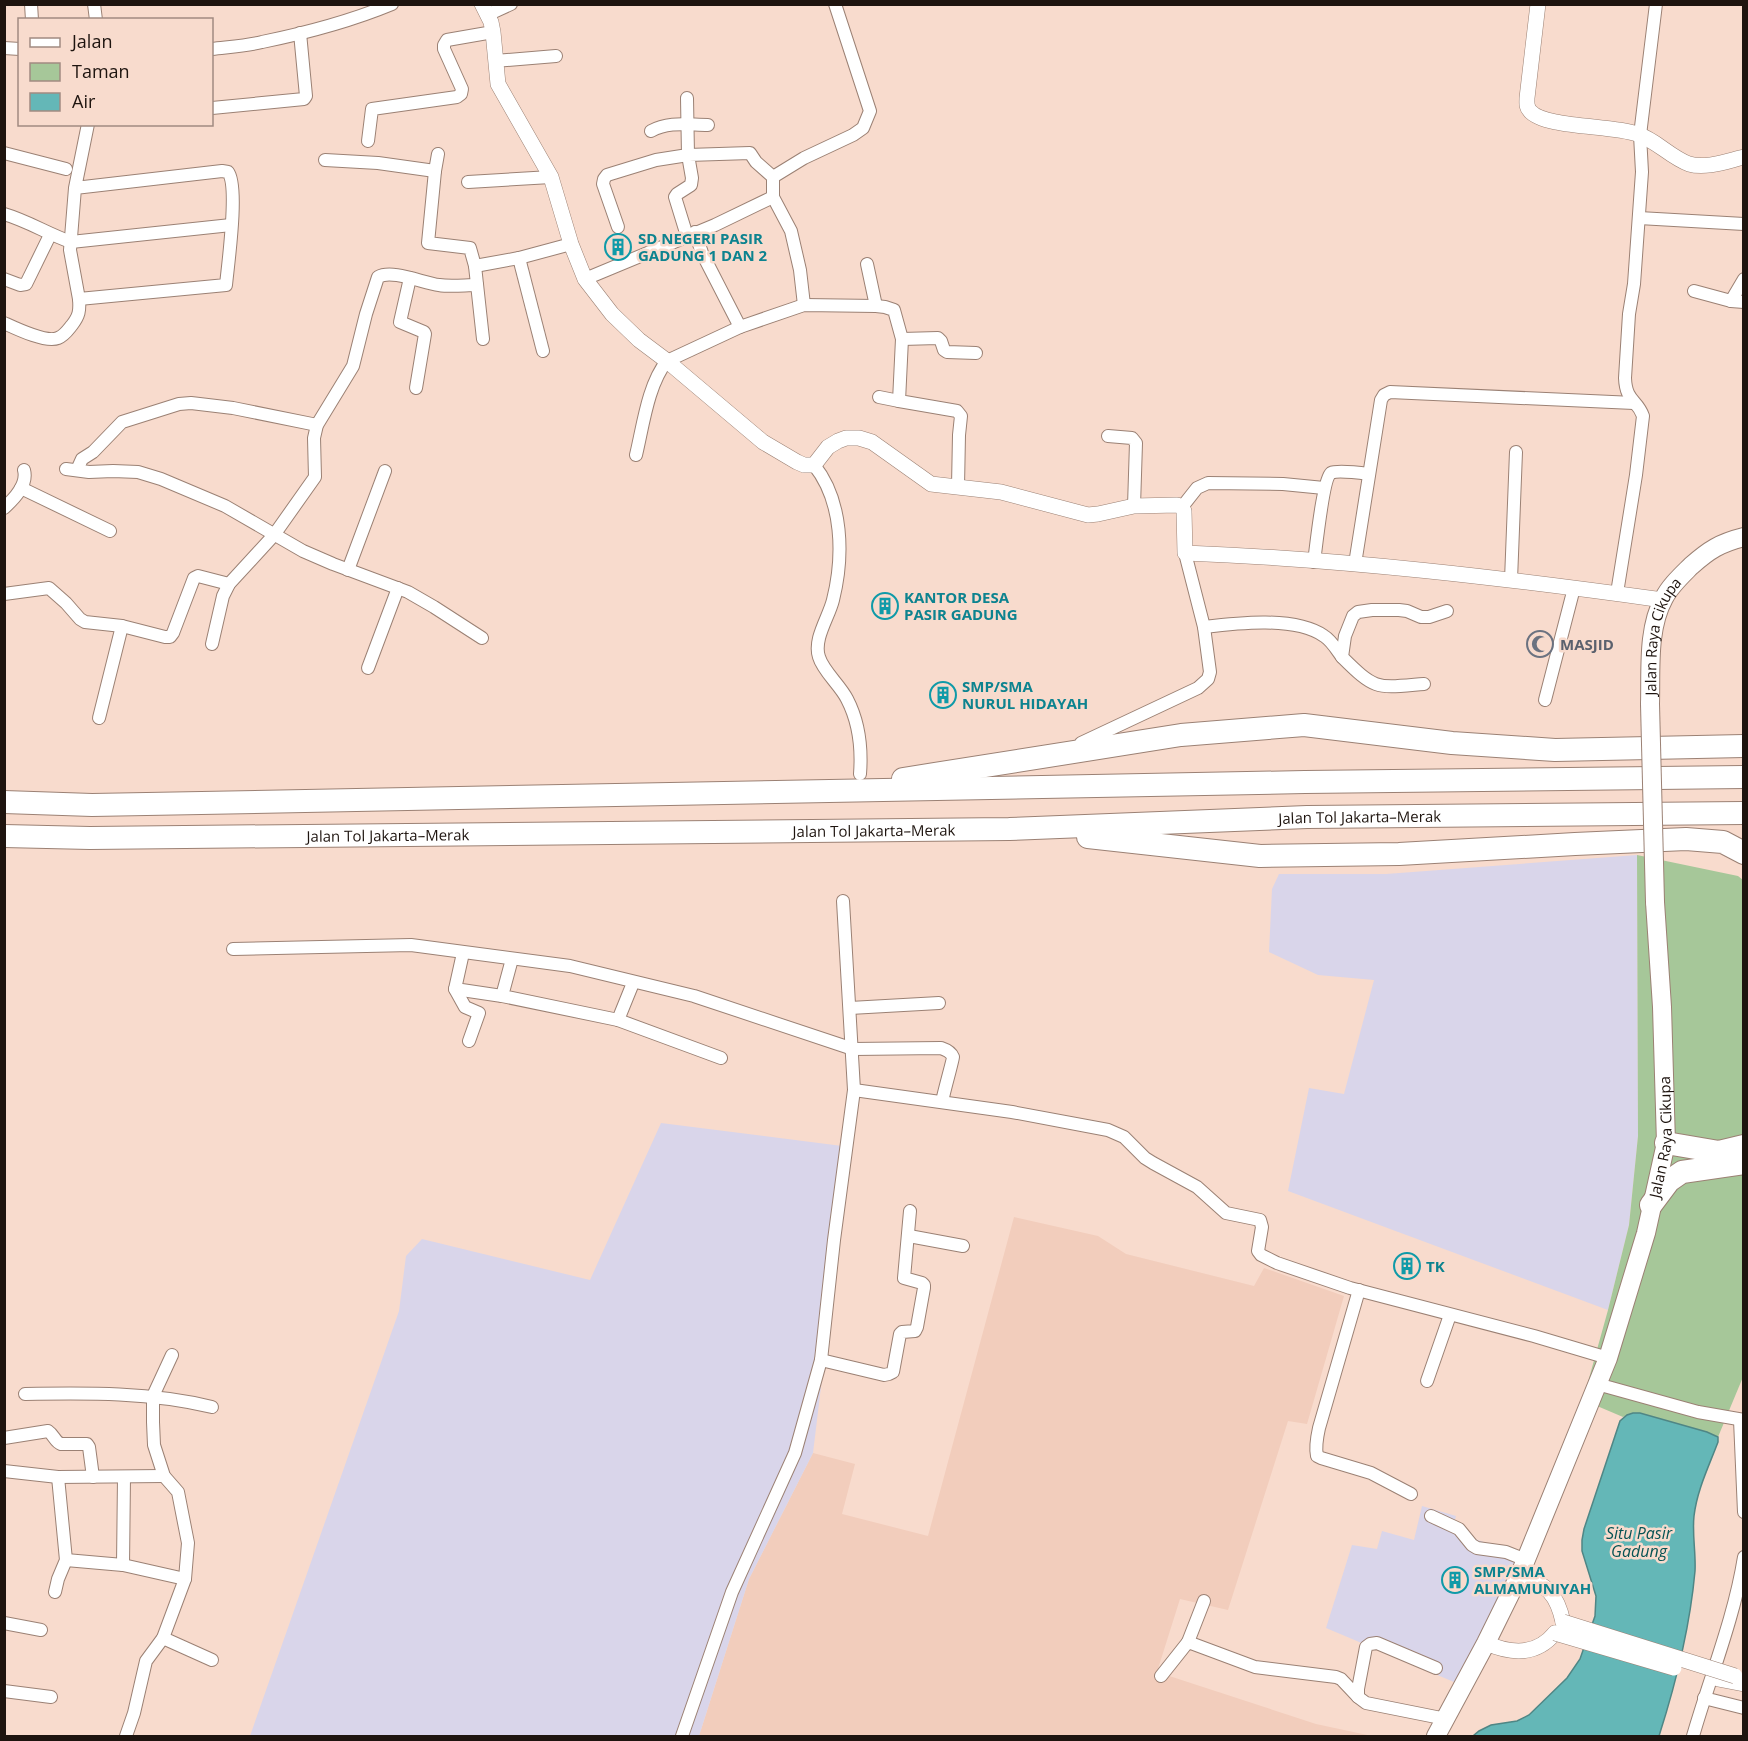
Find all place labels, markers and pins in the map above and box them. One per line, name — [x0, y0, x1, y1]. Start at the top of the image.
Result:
place label: SD NEGERI PASIR GADUNG 1 DAN 2 — [638, 228, 768, 265]
building icon: SD NEGERI PASIR GADUNG 1 DAN 2 — [603, 232, 633, 262]
place label: KANTOR DESA PASIR GADUNG — [904, 587, 1018, 624]
building icon: KANTOR DESA PASIR GADUNG — [870, 591, 900, 621]
mosque icon: MASJID — [1525, 629, 1555, 659]
place label: MASJID — [1560, 634, 1614, 654]
place label: SMP/SMA NURUL HIDAYAH — [962, 676, 1088, 713]
building icon: SMP/SMA NURUL HIDAYAH — [928, 680, 958, 710]
building icon: TK — [1392, 1251, 1422, 1281]
place label: TK — [1426, 1256, 1445, 1276]
place label: SMP/SMA ALMAMUNIYAH — [1474, 1561, 1591, 1598]
building icon: SMP/SMA ALMAMUNIYAH — [1440, 1565, 1470, 1595]

